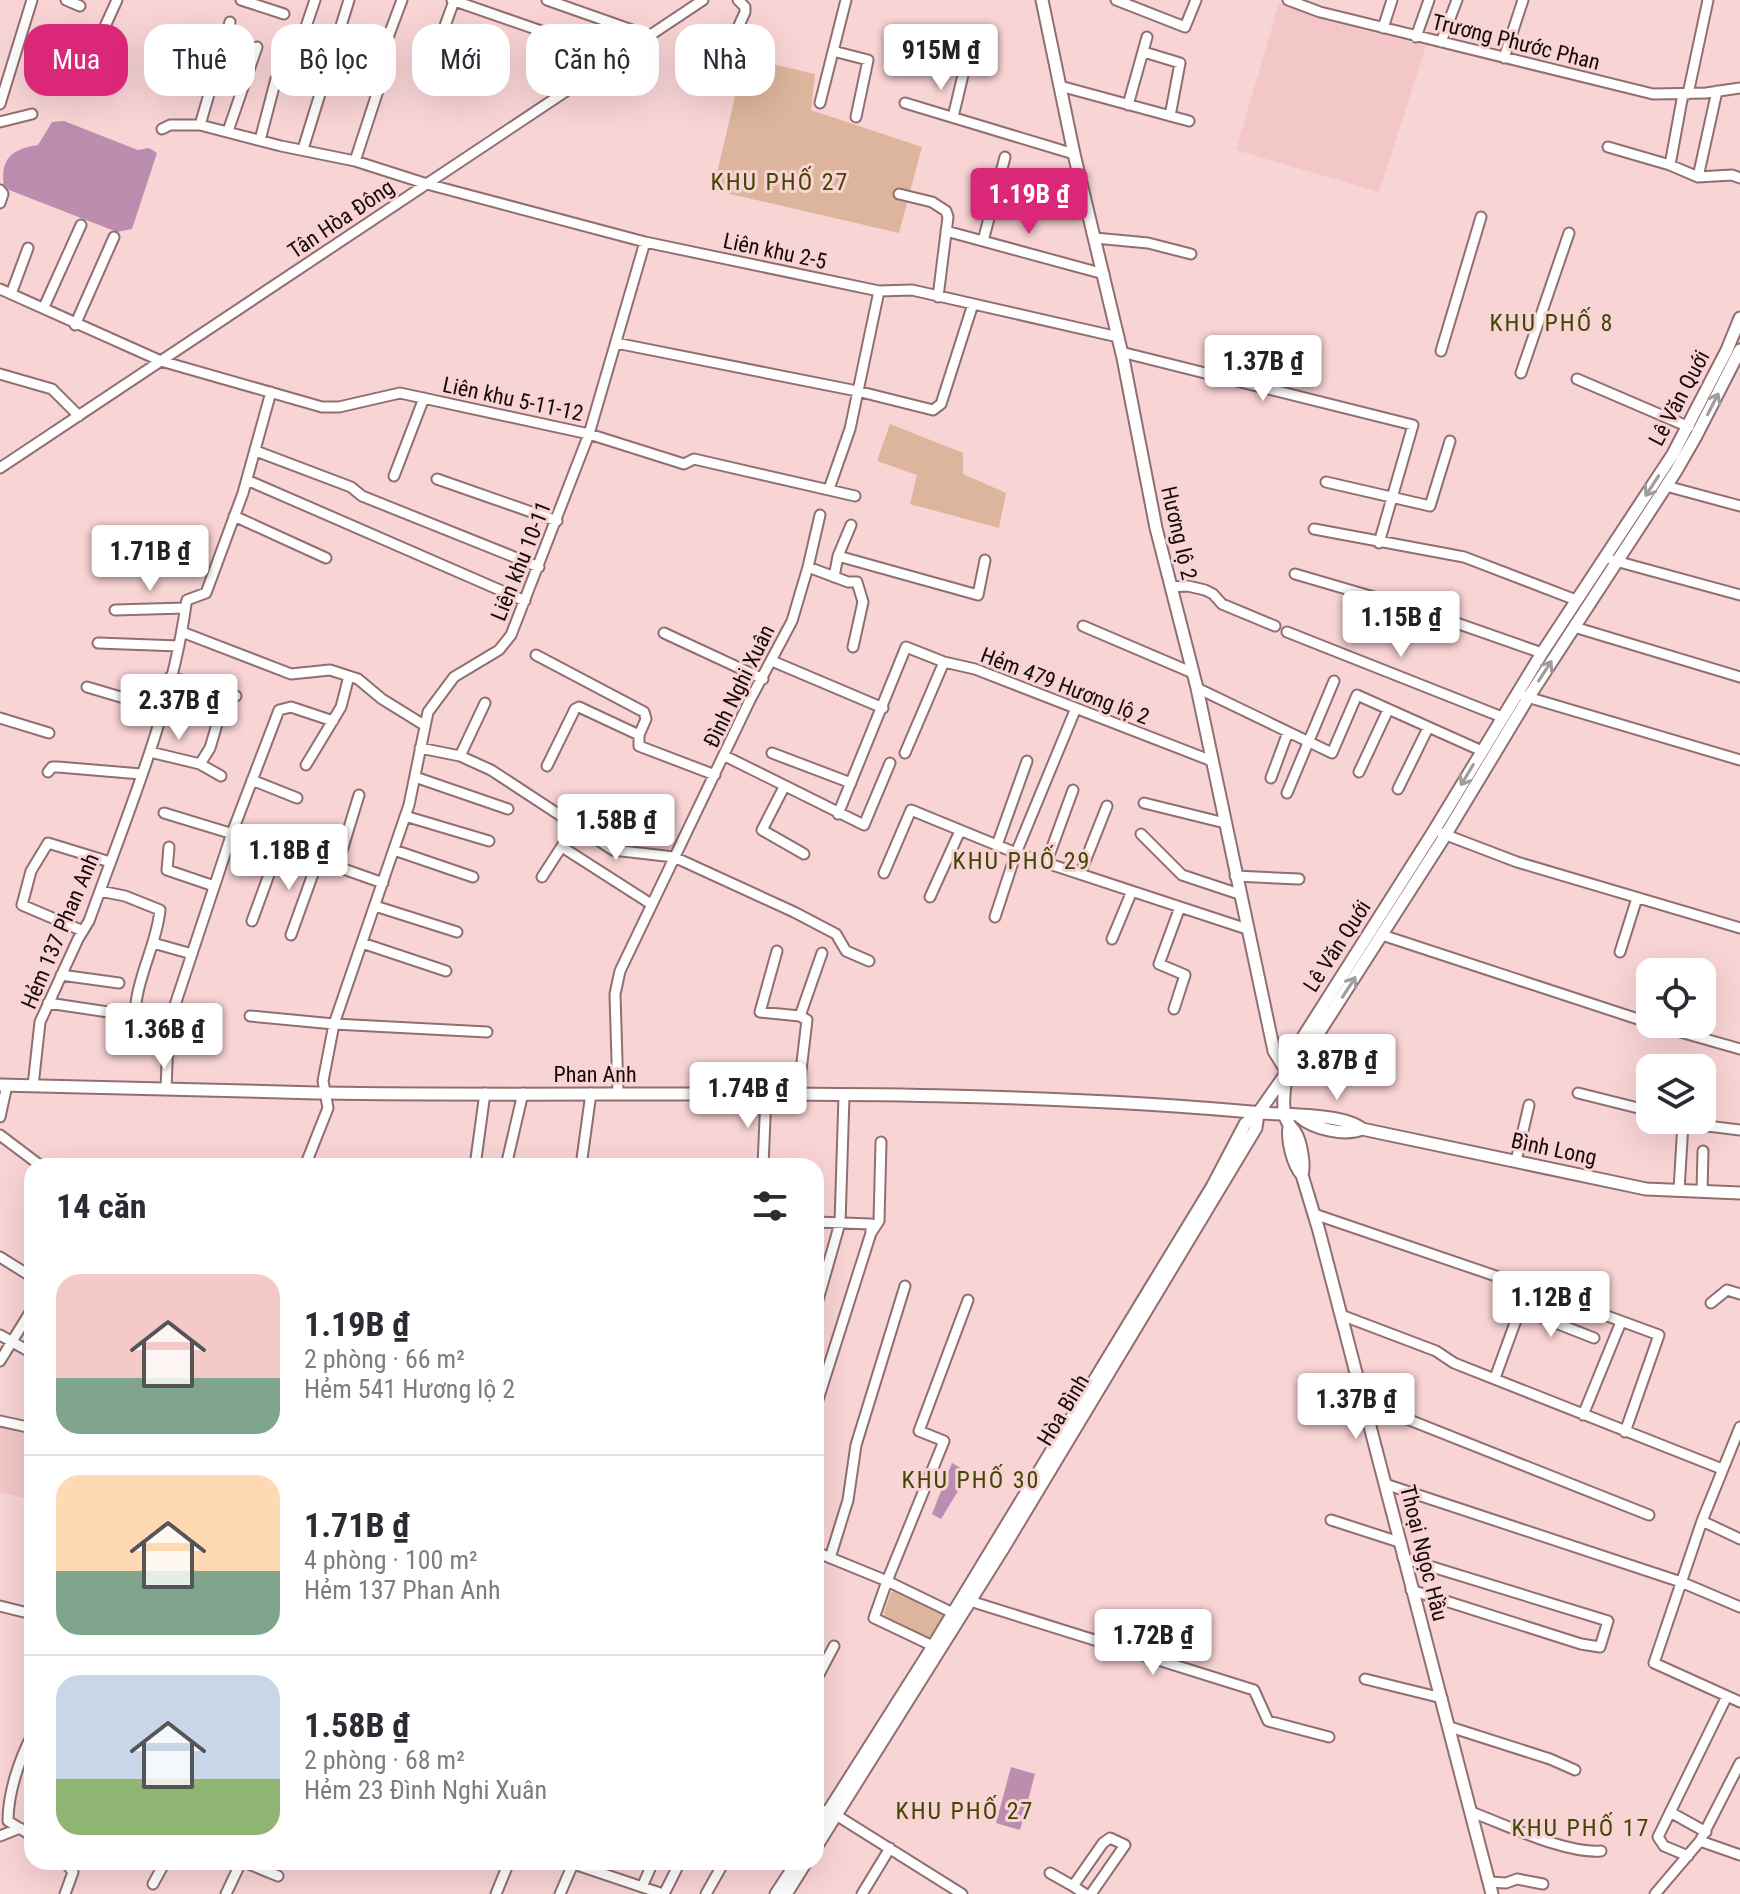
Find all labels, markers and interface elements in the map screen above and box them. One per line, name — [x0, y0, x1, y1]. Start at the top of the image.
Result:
street label: Trương Phước Phan — [1429, 9, 1603, 75]
chip: Mua — [24, 24, 128, 96]
chip: Thuê — [144, 24, 255, 96]
chip: Bộ lọc — [271, 24, 396, 96]
chip: Mới — [412, 24, 510, 96]
chip: Căn hộ — [526, 24, 659, 96]
chip: Nhà — [675, 24, 775, 96]
pin: 915M ₫ — [876, 24, 1006, 92]
text: 915M ₫ — [902, 35, 980, 65]
district label: KHU PHỐ 27 — [711, 166, 849, 196]
pin: 1.19B ₫ — [955, 168, 1103, 236]
street label: Tân Hòa Đông — [283, 174, 399, 264]
text: 1.19B ₫ — [989, 179, 1069, 209]
street label: Liên khu 2-5 — [721, 228, 829, 274]
district label: KHU PHỐ 8 — [1490, 307, 1614, 337]
pin: 1.37B ₫ — [1189, 335, 1337, 403]
text: 1.37B ₫ — [1223, 346, 1303, 376]
street label: Lê Văn Quới — [1644, 346, 1714, 450]
street label: Liên khu 5-11-12 — [440, 372, 586, 426]
one-way arrow — [1706, 392, 1722, 416]
one-way arrow — [1644, 474, 1661, 496]
street label: Hương lộ 2 — [1156, 484, 1202, 582]
street label: Liên khu 10-11 — [486, 498, 556, 624]
pin: 1.71B ₫ — [76, 525, 224, 593]
text: 1.71B ₫ — [110, 536, 190, 566]
pin: 1.15B ₫ — [1327, 591, 1475, 659]
text: 1.15B ₫ — [1361, 602, 1441, 632]
street label: Đình Nghi Xuân — [699, 621, 779, 751]
street label: Hẻm 479 Hương lộ 2 — [977, 642, 1153, 730]
one-way arrow — [1537, 660, 1553, 683]
pin: 2.37B ₫ — [105, 674, 253, 742]
text: 2.37B ₫ — [139, 685, 219, 715]
one-way arrow — [1459, 763, 1475, 786]
pin: 1.58B ₫ — [542, 794, 690, 862]
text: 1.58B ₫ — [576, 805, 656, 835]
pin: 1.18B ₫ — [215, 824, 363, 892]
text: 1.18B ₫ — [249, 835, 329, 865]
district label: KHU PHỐ 29 — [953, 845, 1091, 875]
street label: Hẻm 137 Phan Anh — [16, 850, 104, 1012]
street label: Lê Văn Quới — [1298, 896, 1376, 996]
map controls — [1636, 958, 1716, 1134]
button: locate — [1636, 958, 1716, 1038]
one-way arrow — [1341, 977, 1358, 999]
pin: 1.36B ₫ — [90, 1003, 238, 1071]
text: 1.36B ₫ — [124, 1014, 204, 1044]
pin: 3.87B ₫ — [1263, 1034, 1411, 1102]
text: 3.87B ₫ — [1297, 1045, 1377, 1075]
button: layers — [1636, 1054, 1716, 1134]
street label: Phan Anh — [553, 1062, 637, 1087]
pin: 1.74B ₫ — [674, 1062, 822, 1130]
text: 1.74B ₫ — [708, 1073, 788, 1103]
street label: Bình Long — [1509, 1128, 1599, 1170]
icon: filters — [748, 1184, 792, 1228]
text: 14 căn — [56, 1186, 147, 1226]
pin: 1.12B ₫ — [1477, 1271, 1625, 1339]
text: 1.12B ₫ — [1511, 1282, 1591, 1312]
text: 1.19B ₫ — [304, 1304, 410, 1344]
icon: home — [120, 1306, 216, 1402]
text: 2 phòng · 66 m² — [304, 1344, 465, 1374]
street label: Hòa Bình — [1032, 1370, 1094, 1450]
pin: 1.37B ₫ — [1282, 1373, 1430, 1441]
text: Hẻm 541 Hương lộ 2 — [304, 1374, 515, 1404]
text: 1.37B ₫ — [1316, 1384, 1396, 1414]
district label: KHU PHỐ 30 — [902, 1464, 1040, 1494]
street label: Thoại Ngọc Hầu — [1395, 1482, 1453, 1624]
text: 1.71B ₫ — [304, 1505, 410, 1545]
icon: home — [120, 1507, 216, 1603]
text: 4 phòng · 100 m² — [304, 1545, 478, 1575]
text: Hẻm 137 Phan Anh — [304, 1575, 500, 1605]
pin: 1.72B ₫ — [1079, 1609, 1227, 1677]
text: 1.72B ₫ — [1113, 1620, 1193, 1650]
text: 1.58B ₫ — [304, 1705, 410, 1745]
icon: home — [120, 1707, 216, 1803]
text: 2 phòng · 68 m² — [304, 1745, 465, 1775]
text: Hẻm 23 Đình Nghi Xuân — [304, 1775, 547, 1805]
district label: KHU PHỐ 27 — [896, 1795, 1034, 1825]
district label: KHU PHỐ 17 — [1512, 1812, 1650, 1842]

